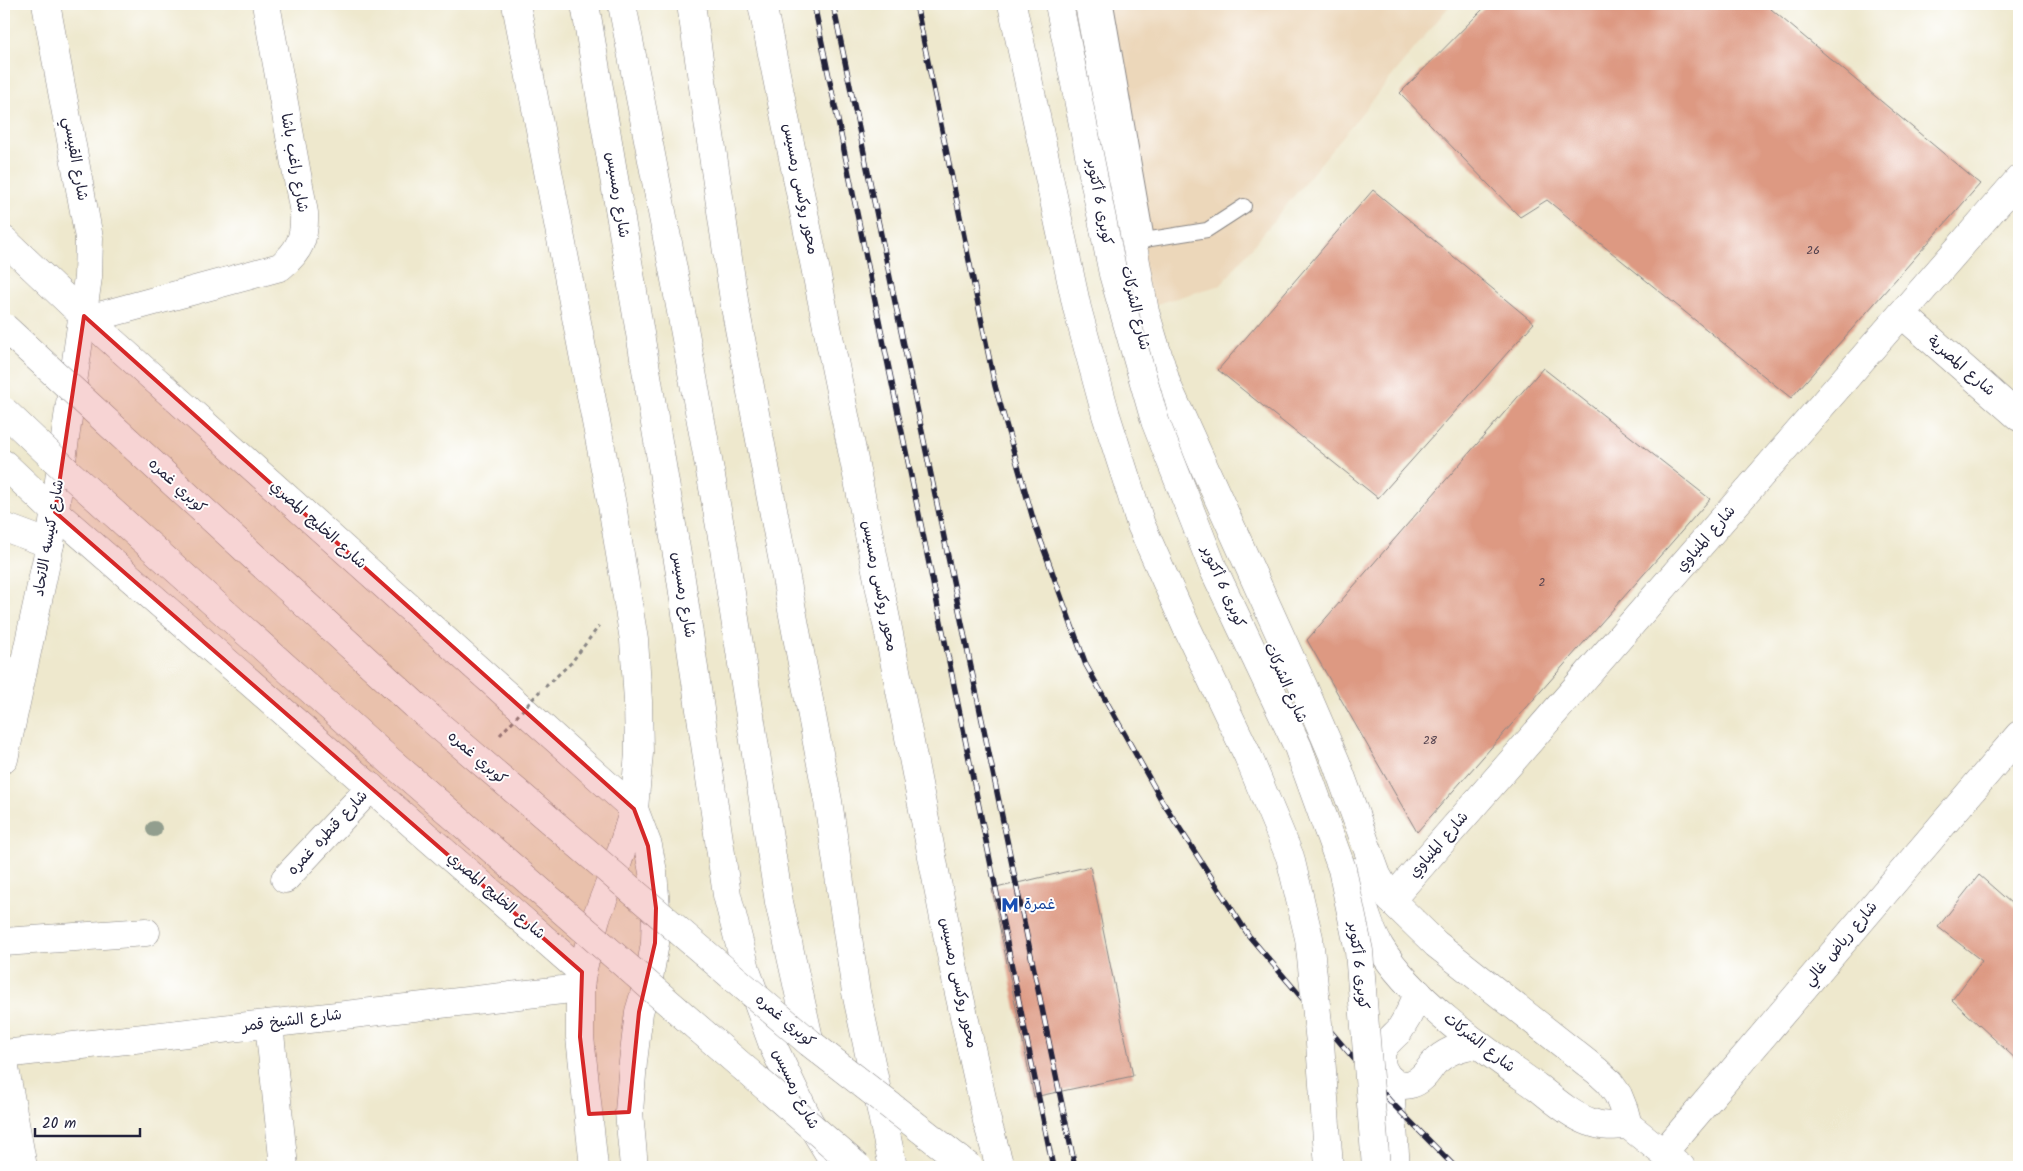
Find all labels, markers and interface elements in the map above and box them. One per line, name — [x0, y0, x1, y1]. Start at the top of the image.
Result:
street label: شارع راغب باشا — [273, 112, 315, 214]
street label: شارع القبيسي — [56, 115, 94, 203]
street label: محور روكسى رمسيس — [776, 121, 824, 257]
street label: شارع رمسيس — [598, 150, 636, 240]
street label: كوبرى 6 أكتوبر — [1078, 155, 1119, 247]
house number: 26 — [1806, 241, 1820, 260]
street label: شارع الشركات — [1114, 263, 1156, 353]
street label: شارع المصرية — [1922, 330, 2000, 402]
street label: كوبري غمره — [142, 452, 212, 520]
street label: شارع الخليج المصري — [264, 475, 372, 575]
street label: شارع كنيسه الاتحاد — [27, 478, 71, 598]
street label: شارع المنياوي — [1670, 500, 1742, 578]
street label: محور روكسى رمسيس — [855, 518, 903, 654]
street label: كوبرى 6 أكتوبر — [1193, 540, 1252, 632]
street label: شارع رمسيس — [664, 550, 702, 640]
house number: 2 — [1539, 573, 1546, 592]
street label: شارع الشركات — [1257, 639, 1313, 727]
street label: كوبري غمره — [442, 725, 512, 791]
house number: 28 — [1423, 731, 1438, 750]
street label: شارع قنطره غمره — [282, 785, 374, 881]
street label: شارع المنياوي — [1403, 806, 1475, 884]
street label: شارع الخليج المصري — [442, 846, 550, 946]
place label: غمرة — [1024, 893, 1055, 917]
metro station icon: غمرة — [1000, 895, 1020, 915]
street label: شارع رياض غالي — [1798, 896, 1884, 992]
street label: محور روكسى رمسيس — [932, 915, 984, 1051]
street label: كوبرى 6 أكتوبر — [1341, 919, 1375, 1011]
street label: كوبري غمره — [749, 988, 821, 1054]
street label: شارع الشيخ قمر — [239, 1003, 343, 1039]
street label: شارع الشركات — [1438, 1007, 1520, 1079]
street label: شارع رمسيس — [765, 1045, 825, 1133]
scale bar — [35, 1106, 140, 1138]
text: 20 m — [42, 1112, 76, 1136]

